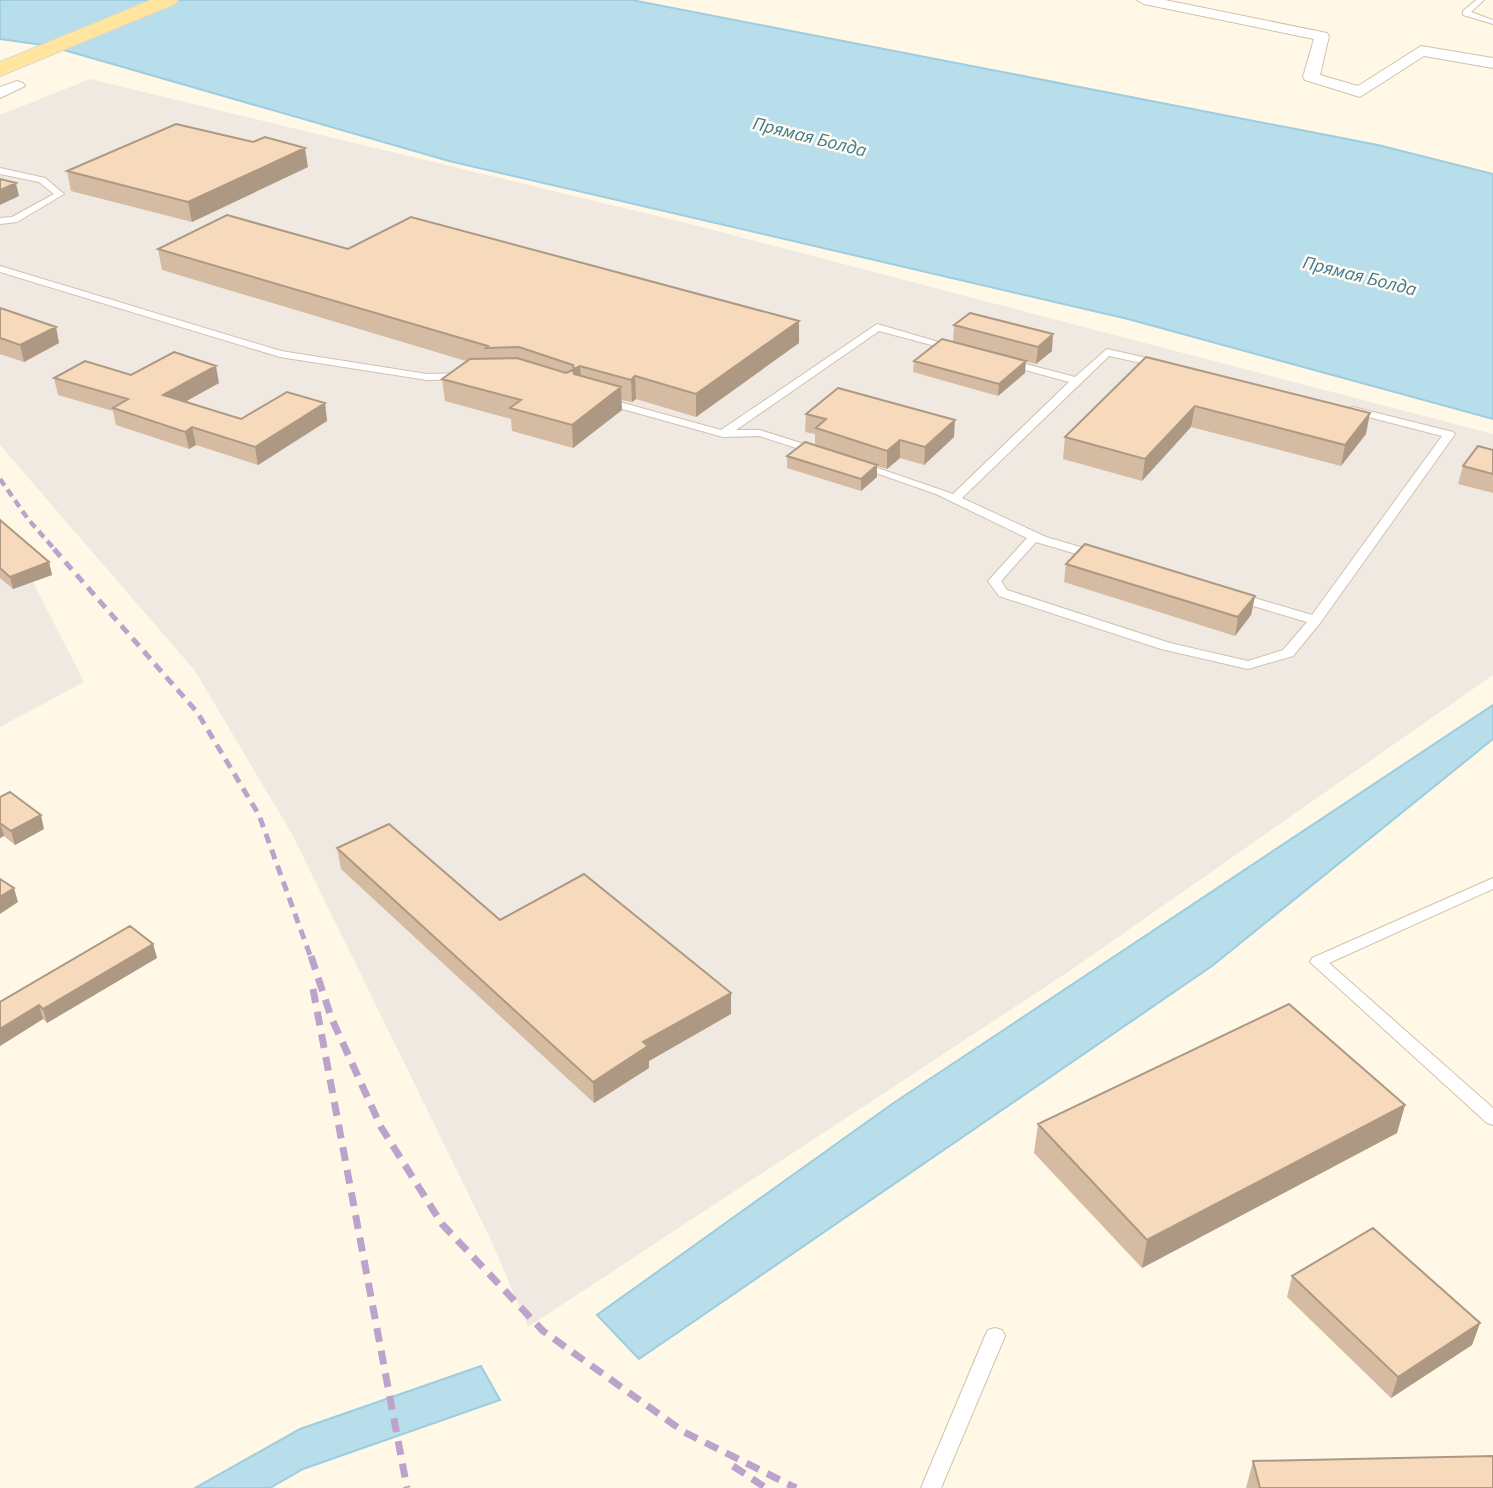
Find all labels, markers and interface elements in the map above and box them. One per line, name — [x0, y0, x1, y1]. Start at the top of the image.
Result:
water label: Прямая Болда — [750, 110, 870, 165]
water label: Прямая Болда — [1300, 249, 1420, 304]

